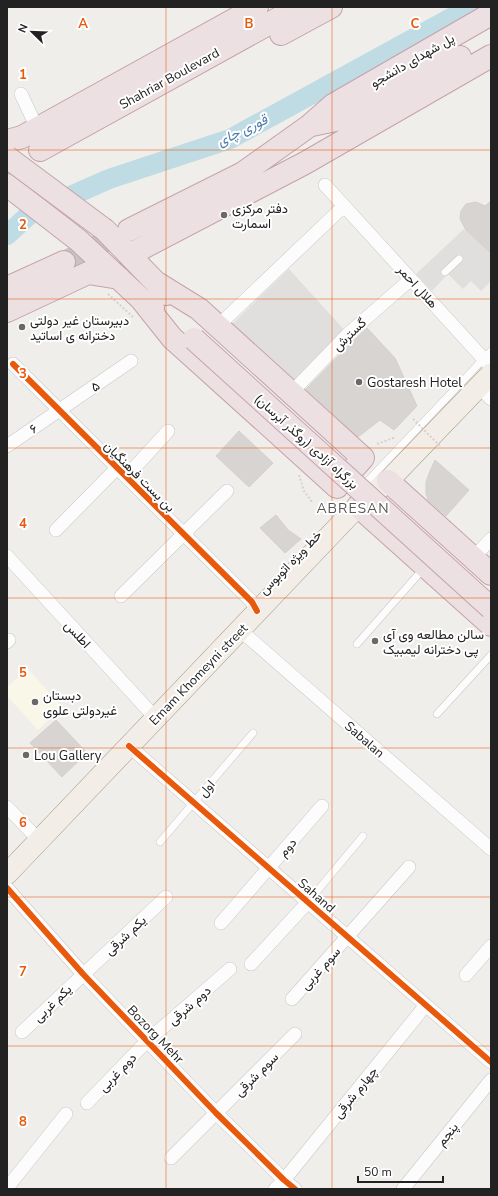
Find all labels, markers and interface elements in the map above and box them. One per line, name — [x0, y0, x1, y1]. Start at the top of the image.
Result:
north arrow — [12, 12, 52, 52]
text: A — [78, 15, 88, 33]
text: B — [245, 15, 254, 33]
text: C — [411, 15, 420, 33]
text: N — [15, 22, 32, 35]
street label: پل شهدای دانشجو — [367, 30, 458, 92]
street label: Shahriar Boulevard — [116, 44, 223, 114]
text: 1 — [19, 66, 27, 84]
water label: قوری چای — [214, 109, 272, 151]
place label: دفتر مرکزی اسمارت — [232, 200, 288, 233]
marker: دفتر مرکزی اسمارت — [219, 210, 229, 220]
text: 2 — [19, 216, 27, 234]
street label: هلال احمر — [392, 260, 442, 312]
place label: دبیرستان غیر دولتی دخترانه ی اساتید — [30, 312, 129, 345]
street label: گسترش — [329, 314, 371, 355]
marker: دبیرستان غیر دولتی دخترانه ی اساتید — [17, 322, 27, 332]
text: 3 — [19, 365, 27, 383]
place label: Gostaresh Hotel — [367, 374, 462, 392]
street label: ۵ — [87, 377, 104, 396]
marker: Gostaresh Hotel — [354, 377, 364, 387]
street label: بزرگراه آزادی (روگذر آبرسان) — [250, 390, 362, 494]
street label: ۶ — [26, 420, 41, 438]
street label: بن بست فرهنگیان — [100, 437, 179, 516]
district label: ABRESAN — [316, 499, 390, 518]
text: 4 — [19, 515, 27, 533]
street label: خط ویژه اتوبوس — [255, 526, 326, 599]
street label: اطلس — [60, 617, 95, 652]
street label: Emam Khomeyni street — [145, 620, 252, 729]
place label: سالن مطالعه وی آی پی دخترانه لیمبیک — [383, 626, 484, 659]
marker: سالن مطالعه وی آی پی دخترانه لیمبیک — [370, 636, 380, 646]
text: 5 — [19, 664, 27, 682]
place label: دبستان غیردولتی علوی — [43, 687, 117, 720]
marker: دبستان غیردولتی علوی — [30, 697, 40, 707]
street label: Sabalan — [341, 717, 388, 762]
place label: Lou Gallery — [34, 747, 102, 765]
marker: Lou Gallery — [21, 750, 31, 760]
street label: اول — [194, 776, 219, 801]
text: 6 — [19, 814, 27, 832]
street label: دوم — [274, 834, 301, 861]
street label: Sahand — [294, 874, 339, 917]
street label: یکم شرقی — [101, 912, 150, 960]
street label: سوم غربی — [297, 943, 345, 994]
text: 7 — [19, 963, 27, 981]
street label: یکم غربی — [29, 981, 76, 1027]
street label: دوم شرقی — [164, 982, 215, 1030]
street label: Bozorg Mehr — [123, 1002, 188, 1068]
street label: دوم غربی — [95, 1049, 141, 1096]
street label: سوم شرقی — [231, 1049, 283, 1101]
street label: چهارم شرقی — [329, 1063, 382, 1122]
text: 8 — [19, 1113, 27, 1131]
street label: پنجم — [433, 1119, 463, 1150]
scale bar — [358, 1158, 443, 1184]
text: 50 m — [364, 1164, 392, 1180]

